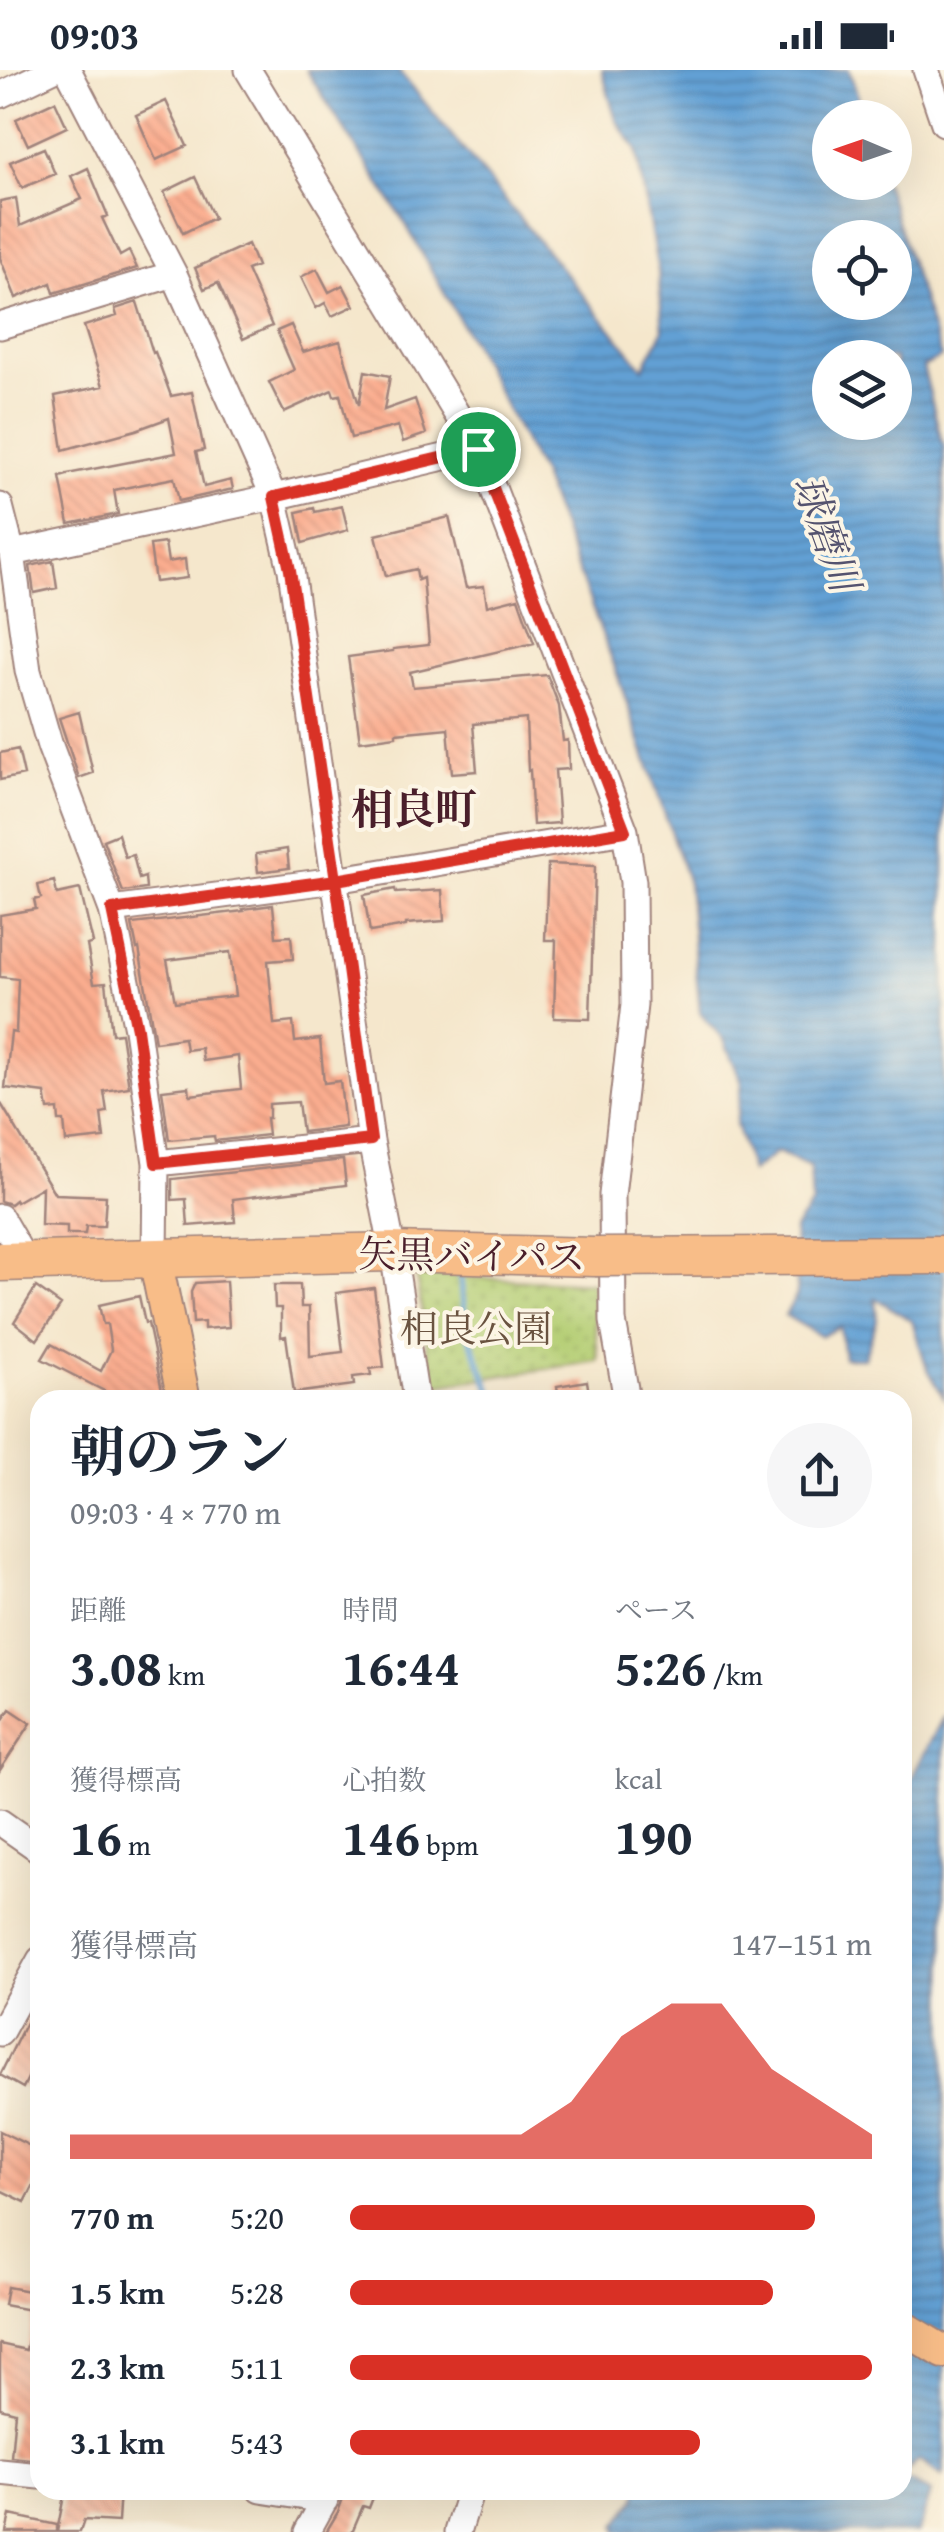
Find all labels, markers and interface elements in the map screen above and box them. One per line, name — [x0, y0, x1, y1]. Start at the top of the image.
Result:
text: 09:03 — [50, 7, 140, 63]
north arrow — [812, 100, 912, 200]
map controls — [812, 100, 912, 440]
button: locate — [812, 220, 912, 320]
button: layers — [812, 340, 912, 440]
pin — [436, 407, 521, 492]
icon: arrive — [451, 422, 506, 477]
water label: 球磨川 — [779, 467, 877, 603]
district label: 相良町 — [351, 778, 477, 839]
street label: 矢黒バイパス — [358, 1225, 586, 1285]
park label: 相良公園 — [400, 1300, 552, 1356]
text: 朝のラン — [70, 1411, 290, 1491]
button: share — [767, 1423, 872, 1528]
text: 09:03 · 4 × 770 m — [70, 1489, 281, 1536]
text: 距離 — [70, 1589, 126, 1630]
text: 時間 — [342, 1589, 398, 1630]
text: ペース — [615, 1589, 697, 1630]
text: 3.08 — [70, 1630, 162, 1703]
text: 16:44 — [342, 1630, 460, 1703]
text: 5:26 — [615, 1630, 707, 1703]
text: km — [162, 1654, 205, 1695]
text: /km — [707, 1654, 763, 1695]
text: kcal — [615, 1758, 662, 1799]
text: 獲得標高 — [70, 1759, 182, 1800]
text: 心拍数 — [342, 1759, 426, 1800]
text: 190 — [615, 1799, 692, 1872]
text: 16 — [70, 1800, 122, 1873]
text: 146 — [342, 1800, 420, 1873]
text: m — [122, 1824, 151, 1865]
text: bpm — [420, 1824, 479, 1865]
text: 147–151 m — [731, 1920, 872, 1967]
text: 獲得標高 — [70, 1922, 198, 1969]
text: 770 m — [70, 2194, 154, 2241]
text: 5:20 — [230, 2194, 284, 2241]
text: 1.5 km — [70, 2269, 165, 2316]
text: 5:28 — [230, 2269, 284, 2316]
text: 2.3 km — [70, 2344, 165, 2391]
text: 5:11 — [230, 2344, 284, 2391]
text: 3.1 km — [70, 2419, 165, 2466]
text: 5:43 — [230, 2419, 284, 2466]

